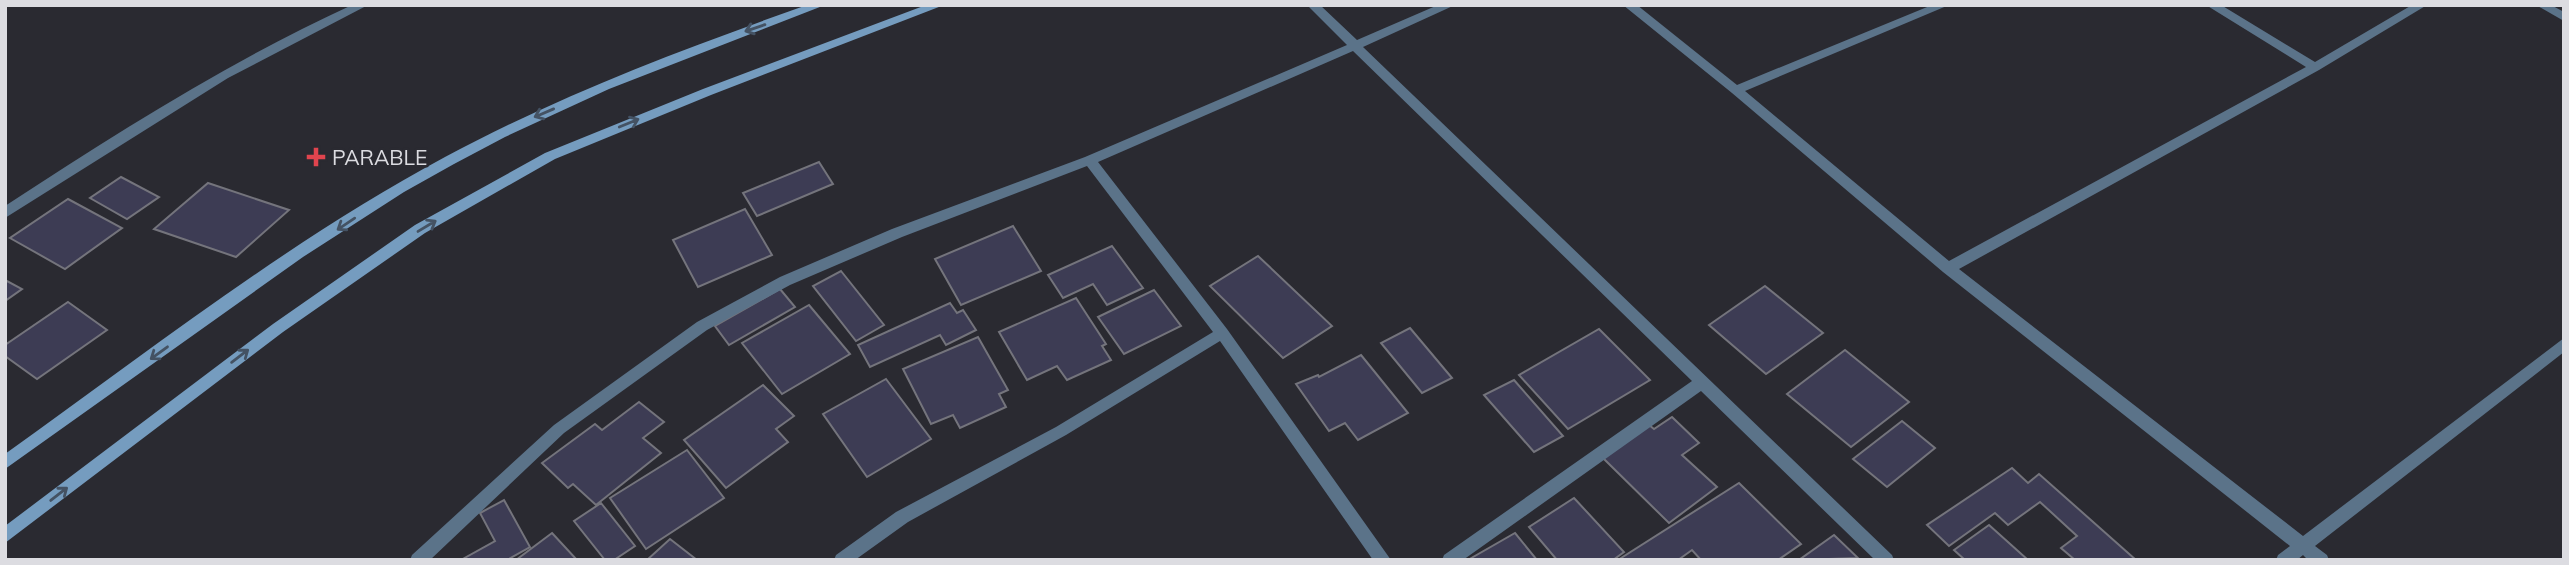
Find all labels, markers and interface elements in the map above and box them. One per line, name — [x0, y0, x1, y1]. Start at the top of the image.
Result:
one-way arrow — [745, 23, 767, 35]
one-way arrow — [534, 107, 555, 120]
one-way arrow — [618, 116, 640, 129]
place label: PARABLE — [332, 144, 427, 170]
marker: PARABLE — [306, 147, 326, 167]
one-way arrow — [337, 217, 356, 231]
one-way arrow — [416, 219, 436, 233]
one-way arrow — [150, 346, 169, 360]
one-way arrow — [231, 349, 249, 364]
one-way arrow — [49, 486, 68, 501]

